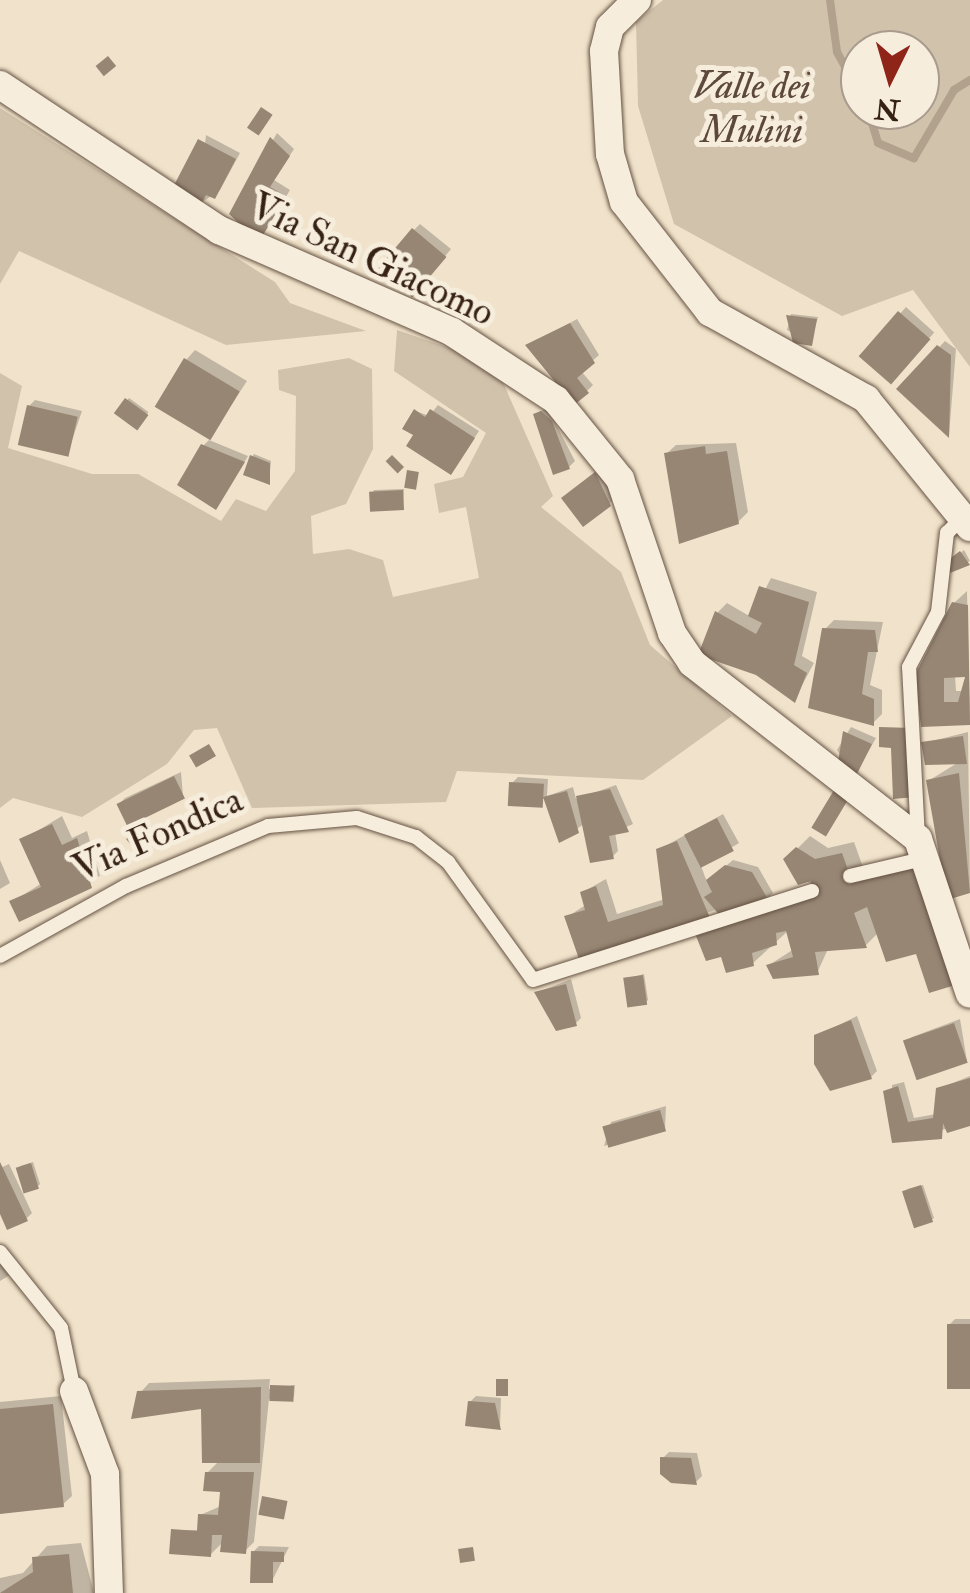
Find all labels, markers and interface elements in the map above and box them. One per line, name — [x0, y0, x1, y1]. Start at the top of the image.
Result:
north arrow — [840, 30, 940, 130]
park label: Valle dei Mulini — [693, 64, 811, 153]
text: N — [874, 90, 902, 127]
street label: Via San Giacomo — [243, 184, 501, 336]
street label: Via Fondica — [66, 777, 250, 893]

